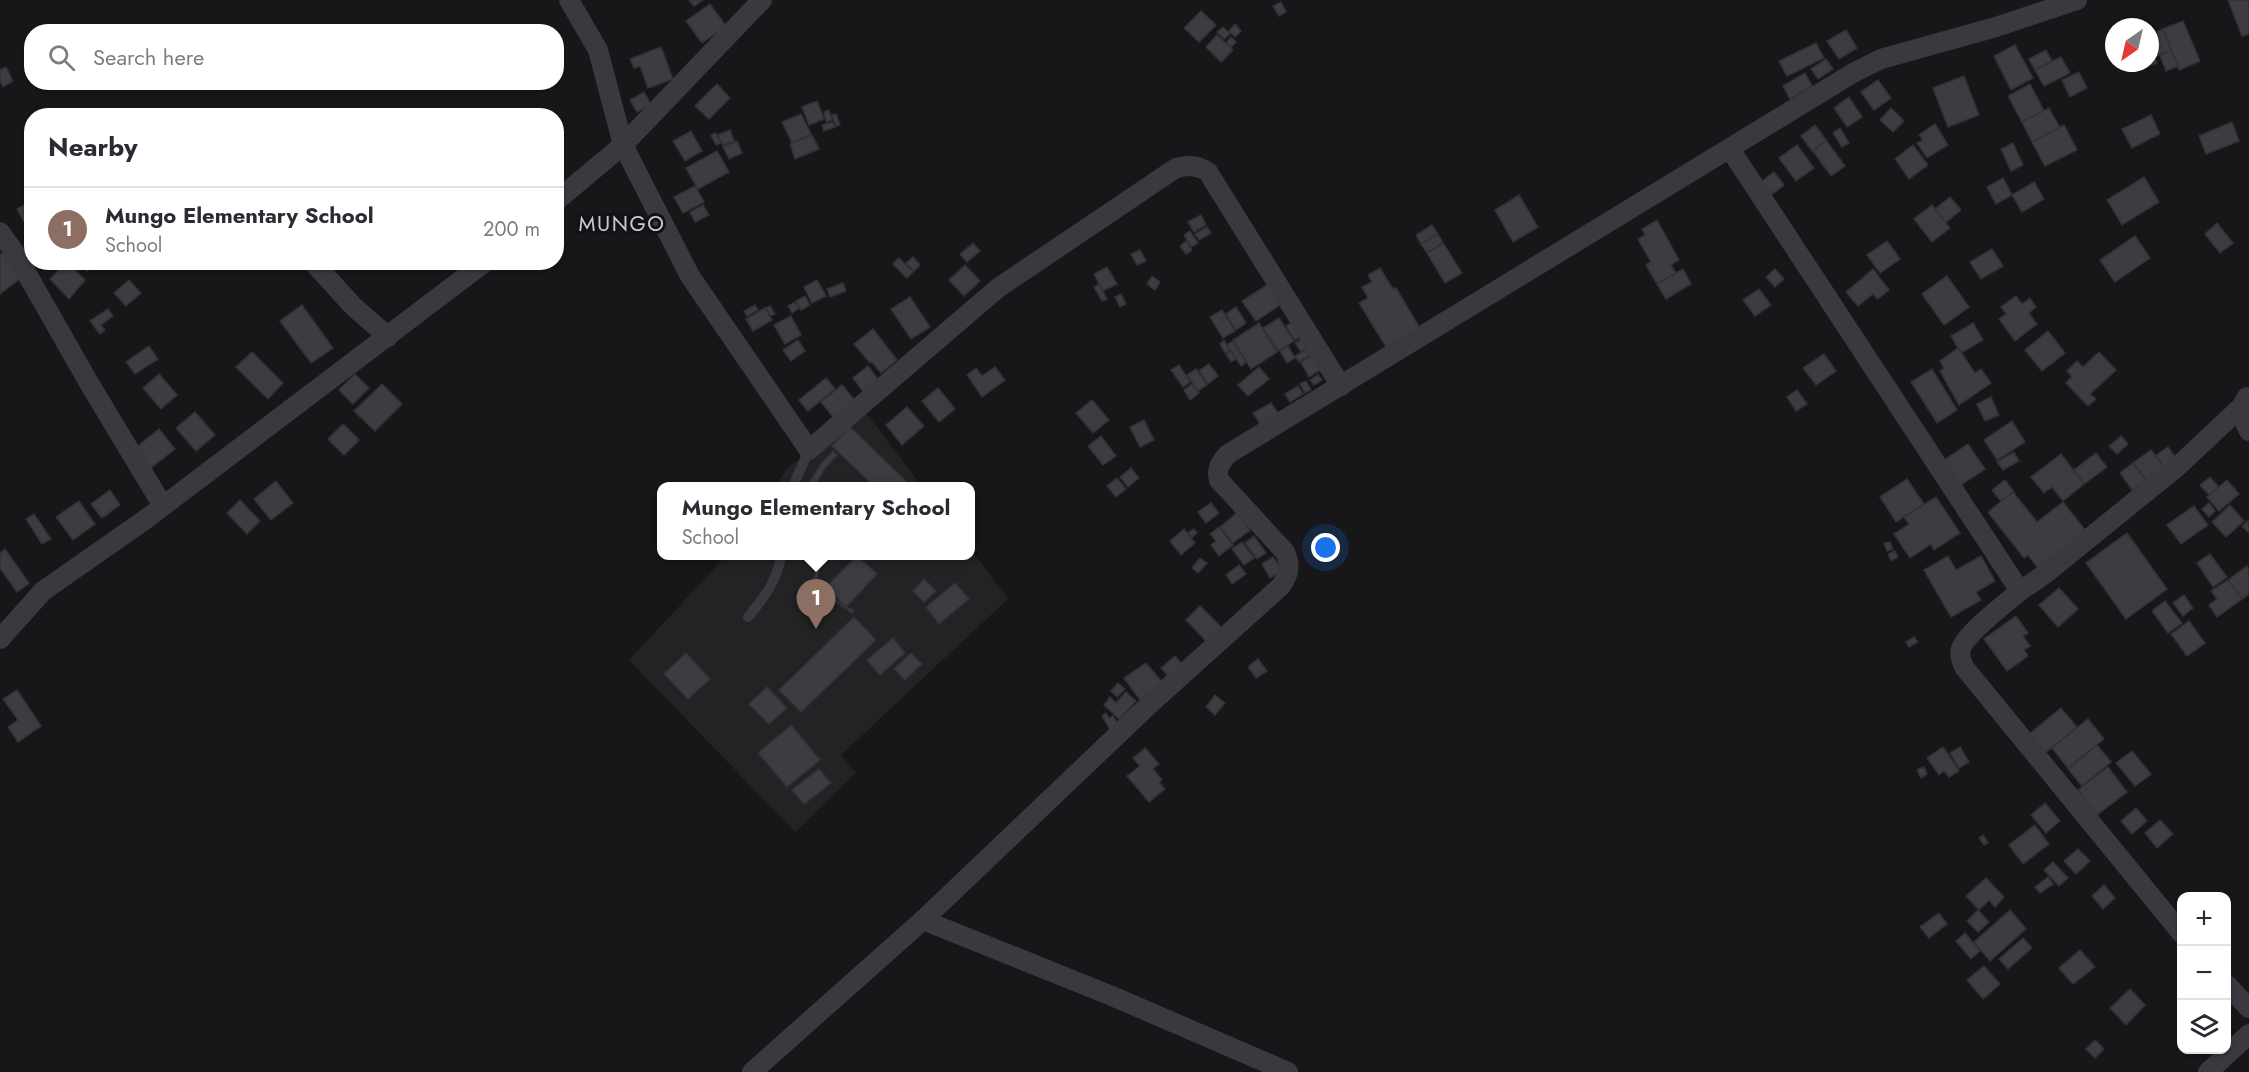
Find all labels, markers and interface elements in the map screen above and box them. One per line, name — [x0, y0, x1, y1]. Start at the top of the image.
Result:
north arrow — [2105, 18, 2159, 72]
search box — [24, 24, 564, 90]
icon: search — [45, 41, 78, 74]
text: Search here — [93, 41, 204, 73]
text: Nearby — [48, 128, 137, 166]
text: Mungo Elementary School — [105, 199, 374, 231]
district label: MUNGO — [579, 209, 665, 239]
text: 1 — [62, 215, 73, 244]
text: 200 m — [483, 215, 540, 244]
text: School — [105, 231, 162, 260]
popup — [657, 482, 975, 560]
text: Mungo Elementary School — [682, 491, 950, 523]
text: School — [682, 523, 739, 552]
your location — [1311, 533, 1340, 562]
pin: 1 — [796, 580, 836, 629]
map controls — [2177, 892, 2231, 1054]
button: + — [2177, 892, 2231, 946]
button: − — [2177, 946, 2231, 1000]
button: layers — [2177, 1000, 2231, 1054]

